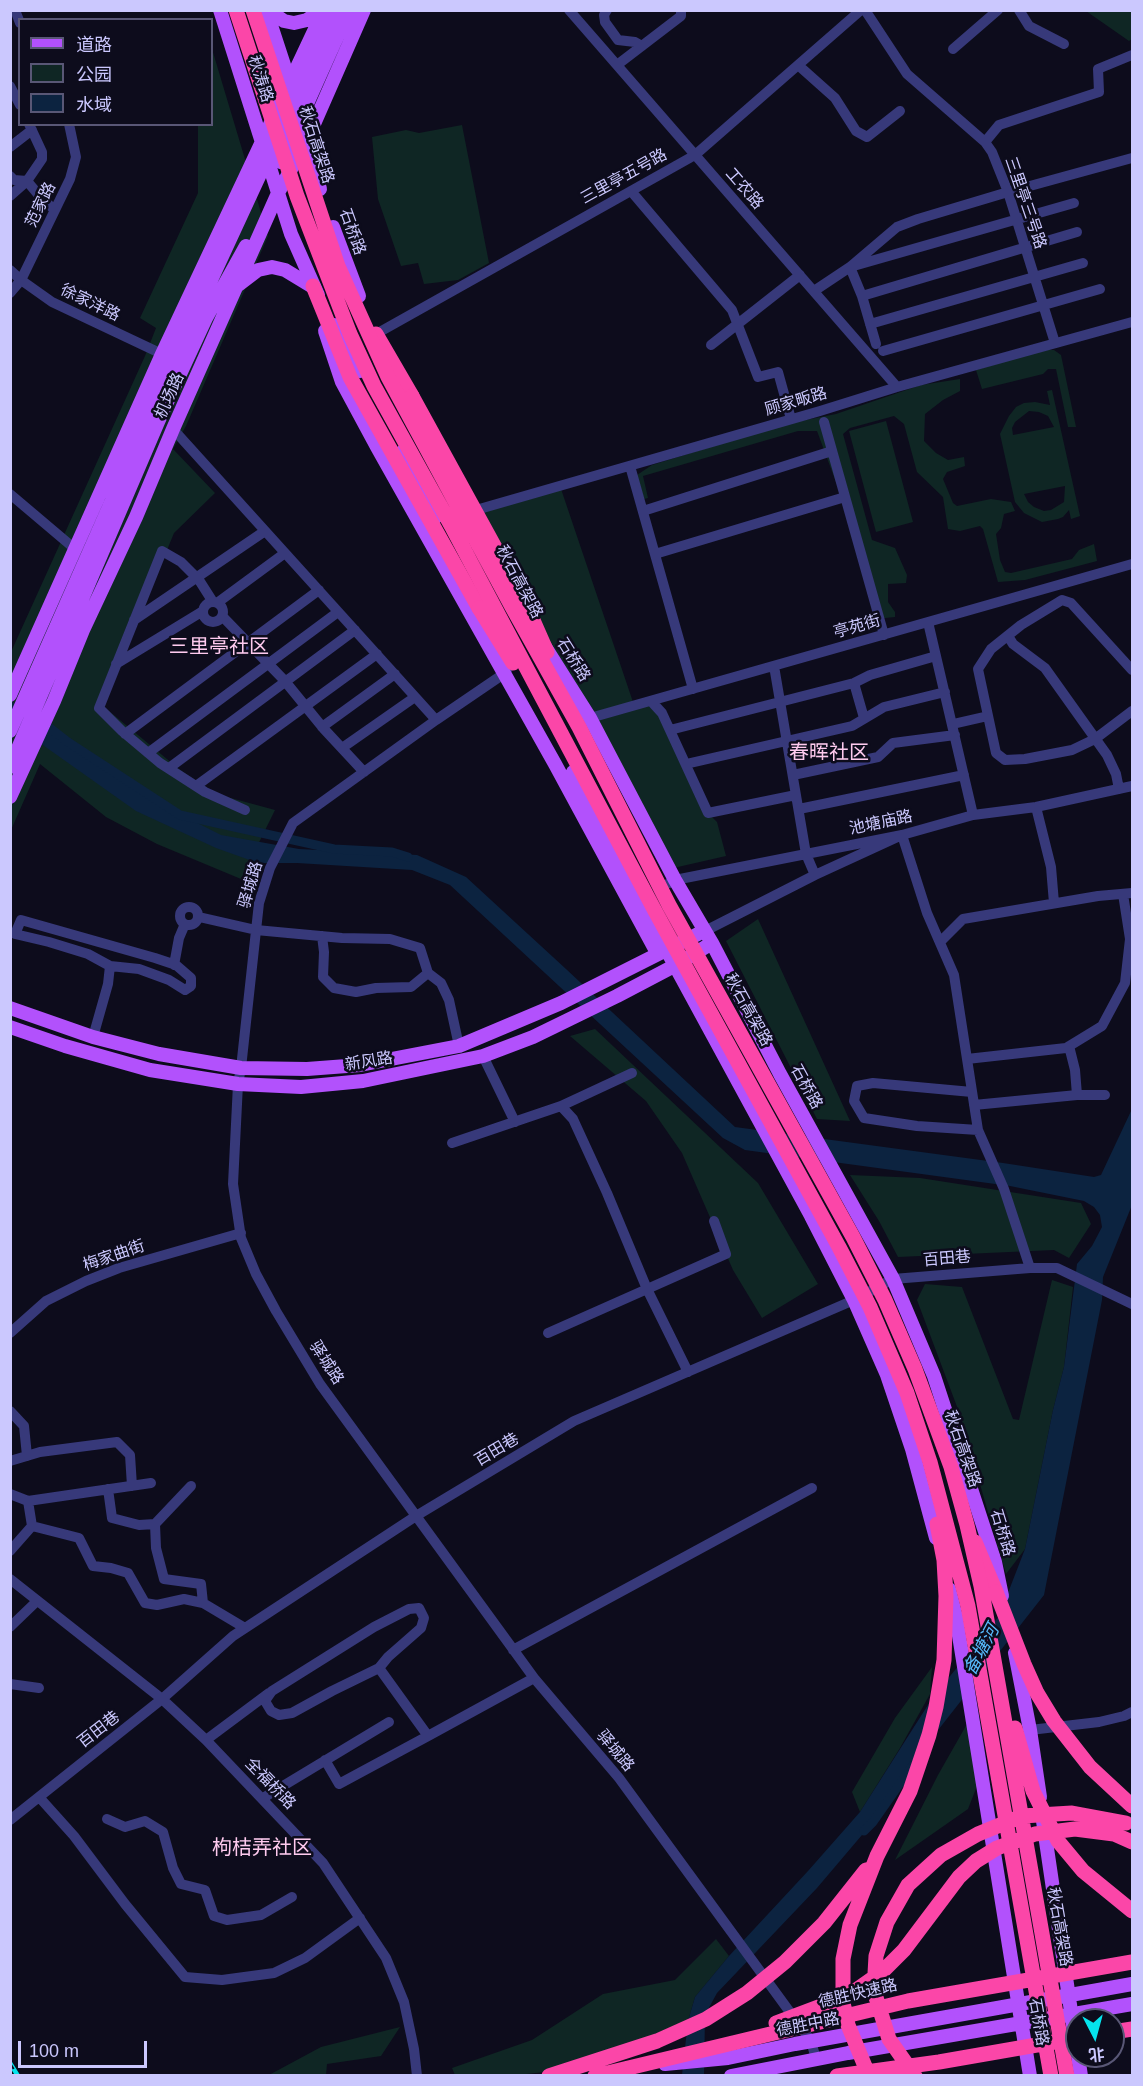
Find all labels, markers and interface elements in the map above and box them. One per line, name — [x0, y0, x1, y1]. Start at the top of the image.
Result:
legend — [18, 18, 213, 126]
text: 道路 — [76, 35, 112, 55]
street label: 秋涛路 — [243, 53, 277, 105]
text: 公园 — [76, 65, 112, 85]
text: 水域 — [76, 95, 112, 115]
street label: 秋石高架路 — [295, 104, 337, 186]
street label: 三里亭五号路 — [577, 145, 671, 209]
street label: 三里亭三号路 — [1000, 154, 1050, 252]
street label: 工农路 — [721, 165, 767, 213]
street label: 范家路 — [22, 179, 60, 231]
street label: 石桥路 — [335, 206, 369, 258]
street label: 徐家洋路 — [57, 280, 123, 326]
street label: 机场路 — [151, 370, 189, 422]
street label: 顾家畈路 — [763, 384, 829, 420]
street label: 秋石高架路 — [492, 542, 546, 622]
street label: 亭苑街 — [831, 611, 883, 643]
district label: 三里亭社区 — [169, 635, 269, 659]
street label: 石桥路 — [552, 635, 594, 685]
district label: 春晖社区 — [789, 741, 869, 765]
street label: 池塘庙路 — [848, 807, 914, 839]
street label: 驿城路 — [235, 859, 267, 911]
street label: 秋石高架路 — [720, 970, 776, 1050]
street label: 新风路 — [344, 1049, 394, 1075]
street label: 石桥路 — [786, 1061, 826, 1113]
street label: 梅家曲街 — [81, 1237, 147, 1275]
street label: 百田巷 — [922, 1247, 972, 1271]
street label: 驿城路 — [305, 1338, 347, 1388]
street label: 秋石高架路 — [940, 1408, 984, 1490]
street label: 百田巷 — [471, 1429, 523, 1471]
street label: 石桥路 — [986, 1507, 1018, 1559]
water label: 备塘河 — [960, 1621, 1004, 1679]
street label: 百田巷 — [74, 1708, 124, 1752]
street label: 驿城路 — [592, 1726, 638, 1776]
street label: 全福桥路 — [241, 1754, 299, 1814]
district label: 枸桔弄社区 — [212, 1836, 312, 1860]
street label: 秋石高架路 — [1043, 1886, 1075, 1968]
street label: 德胜快速路 — [817, 1976, 899, 2012]
street label: 石桥路 — [1024, 1997, 1052, 2047]
north arrow — [1065, 2008, 1125, 2068]
street label: 德胜中路 — [775, 2009, 841, 2041]
scale bar — [21, 2029, 150, 2067]
text: 100 m — [29, 2041, 79, 2061]
text: 北 — [1088, 2045, 1106, 2064]

